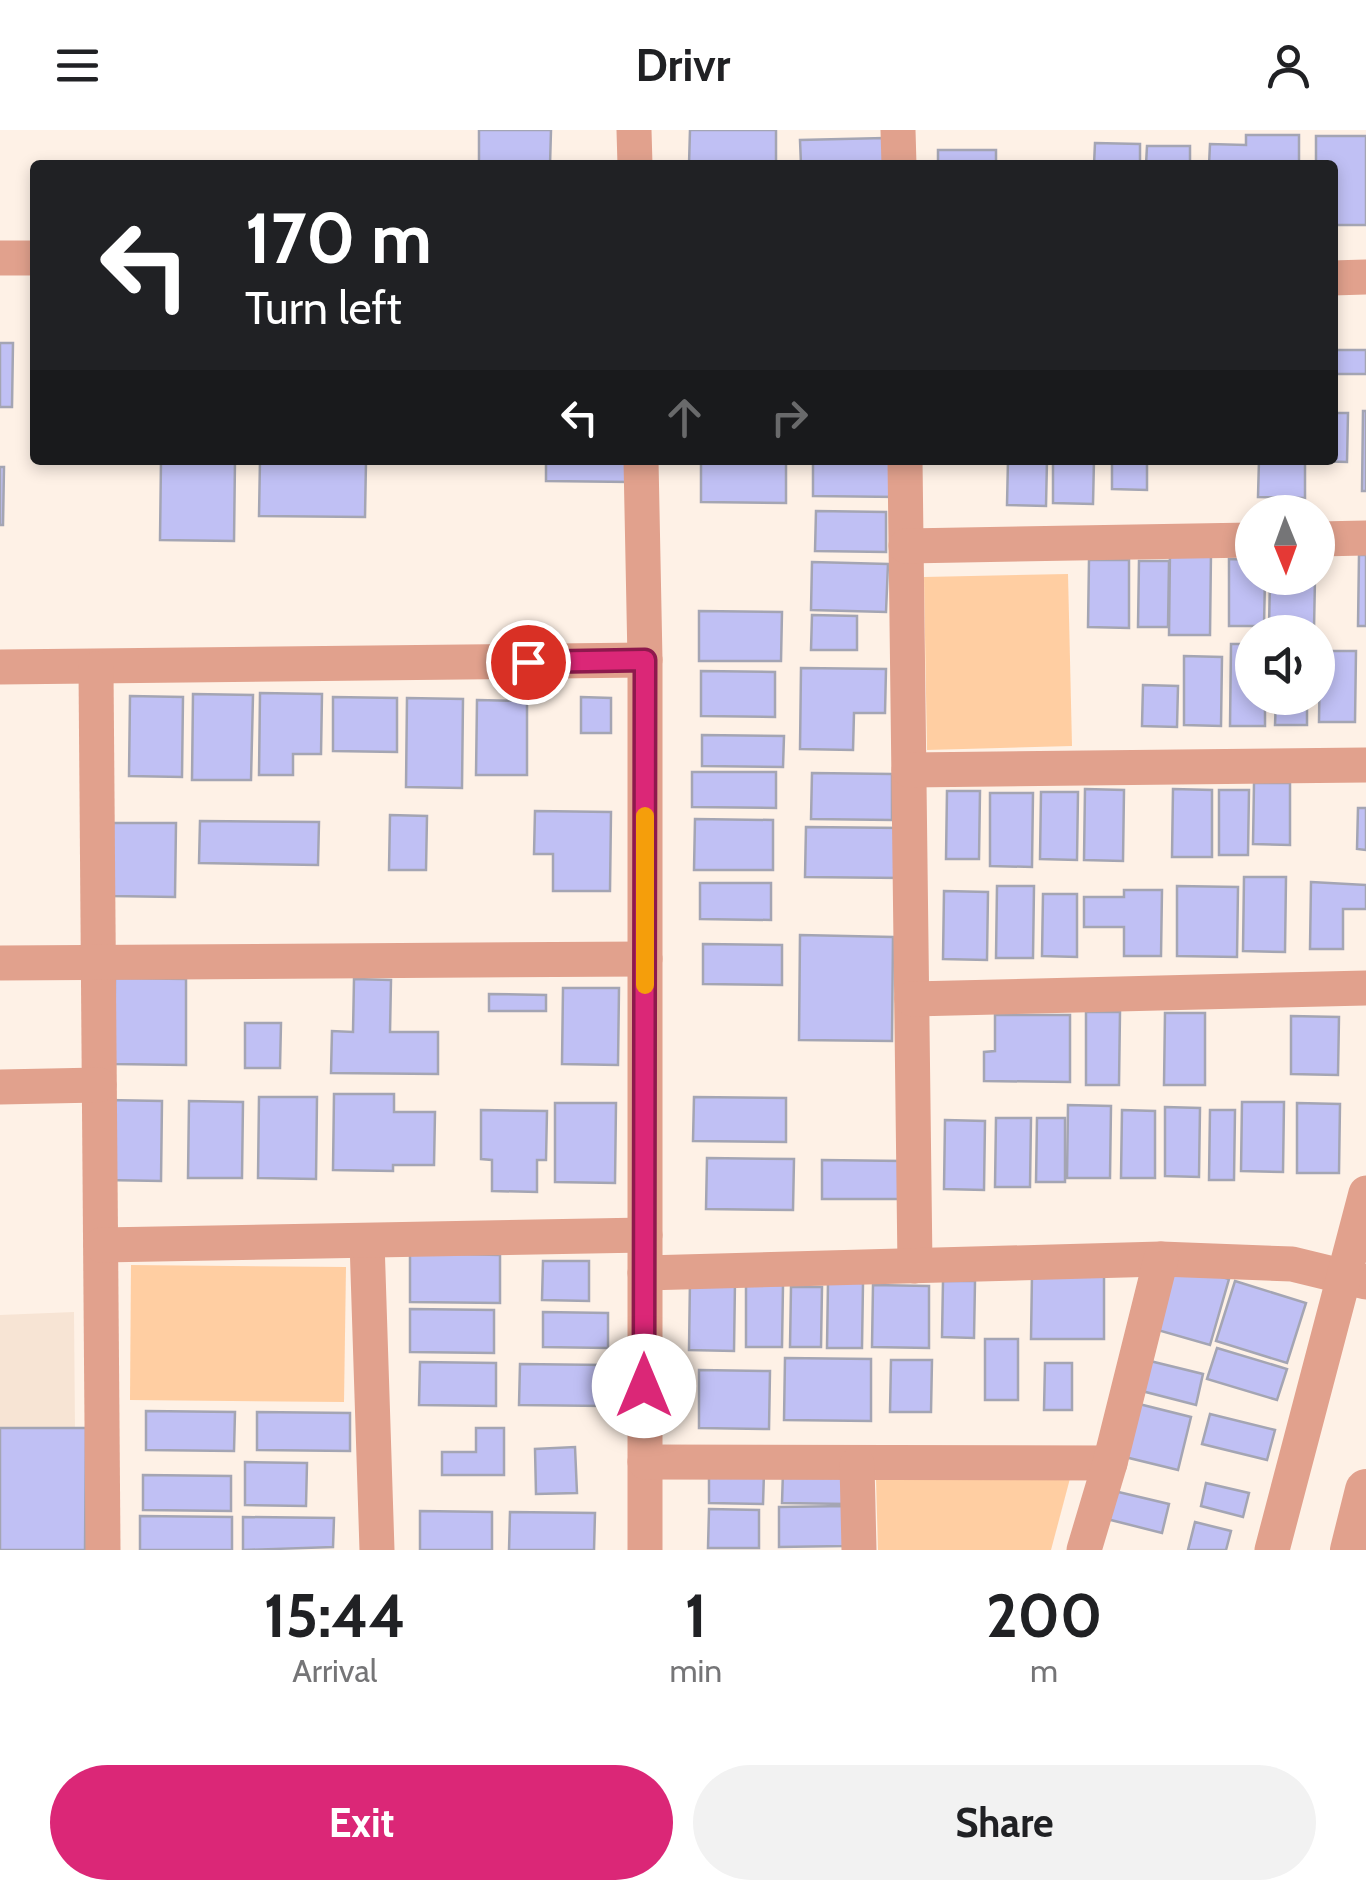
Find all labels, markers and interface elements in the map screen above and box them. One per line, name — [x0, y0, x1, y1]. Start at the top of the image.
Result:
icon: menu — [50, 38, 105, 93]
text: Drivr — [636, 38, 730, 92]
icon: person — [1261, 38, 1316, 93]
text: 170 m — [245, 195, 432, 281]
icon: left — [80, 200, 210, 330]
text: Turn left — [245, 281, 402, 335]
icon: left — [552, 390, 607, 445]
icon: ahead — [657, 390, 712, 445]
icon: right — [762, 390, 817, 445]
north arrow — [1235, 495, 1335, 595]
map controls — [1235, 495, 1335, 715]
button: sound — [1235, 615, 1335, 715]
pin — [486, 620, 571, 705]
icon: arrive — [501, 635, 556, 690]
position arrow — [592, 1334, 696, 1438]
text: 15:44 — [264, 1579, 406, 1652]
text: 1 — [685, 1579, 707, 1652]
text: 200 — [986, 1579, 1102, 1652]
text: Arrival — [292, 1651, 377, 1690]
text: min — [669, 1651, 722, 1690]
text: m — [1030, 1651, 1058, 1690]
button: Exit — [50, 1765, 673, 1880]
button: Share — [693, 1765, 1316, 1880]

